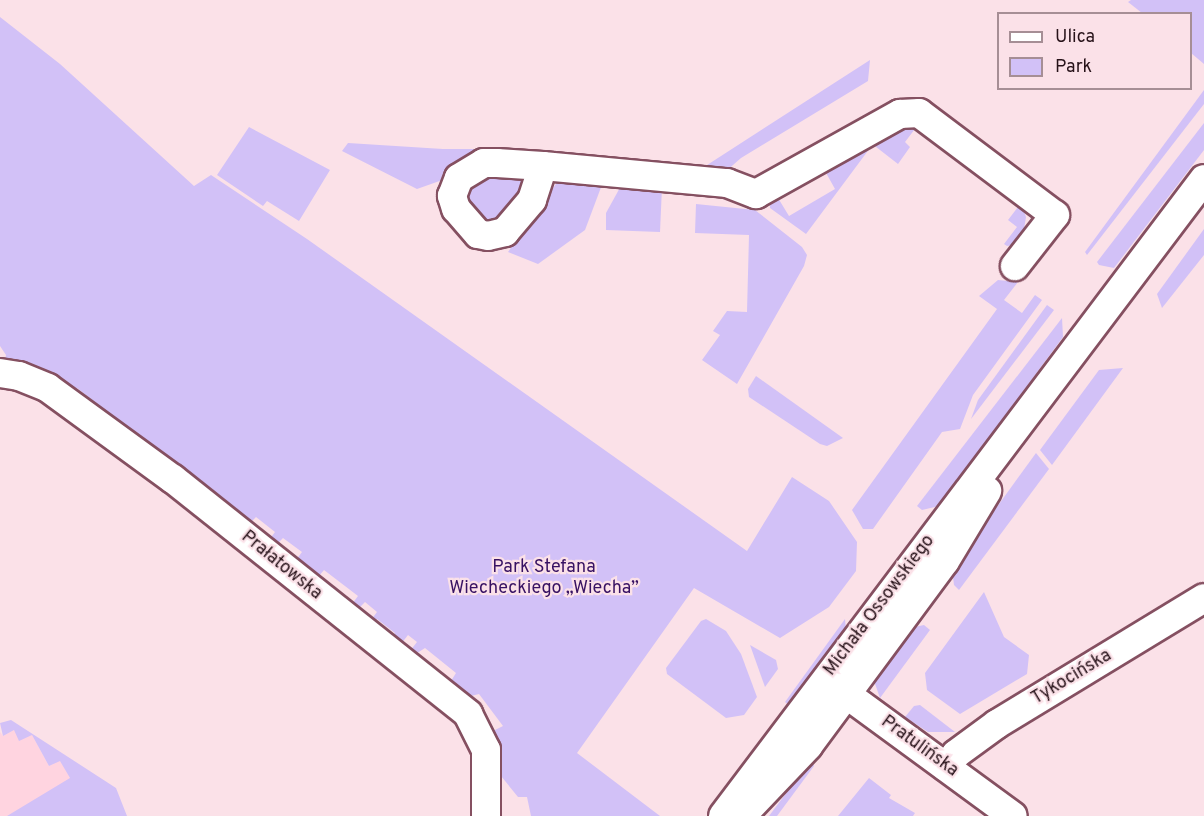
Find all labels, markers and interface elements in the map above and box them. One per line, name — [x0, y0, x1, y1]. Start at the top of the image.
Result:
legend — [997, 12, 1192, 90]
text: Ulica — [1055, 26, 1095, 49]
text: Park — [1055, 56, 1092, 79]
street label: Prałatowska — [236, 527, 326, 605]
street label: Michała Ossowskiego — [820, 531, 940, 681]
park label: Park Stefana Wiecheckiego „Wiecha” — [449, 558, 639, 600]
street label: Tykocińska — [1028, 646, 1116, 710]
street label: Pratulińska — [876, 712, 962, 782]

